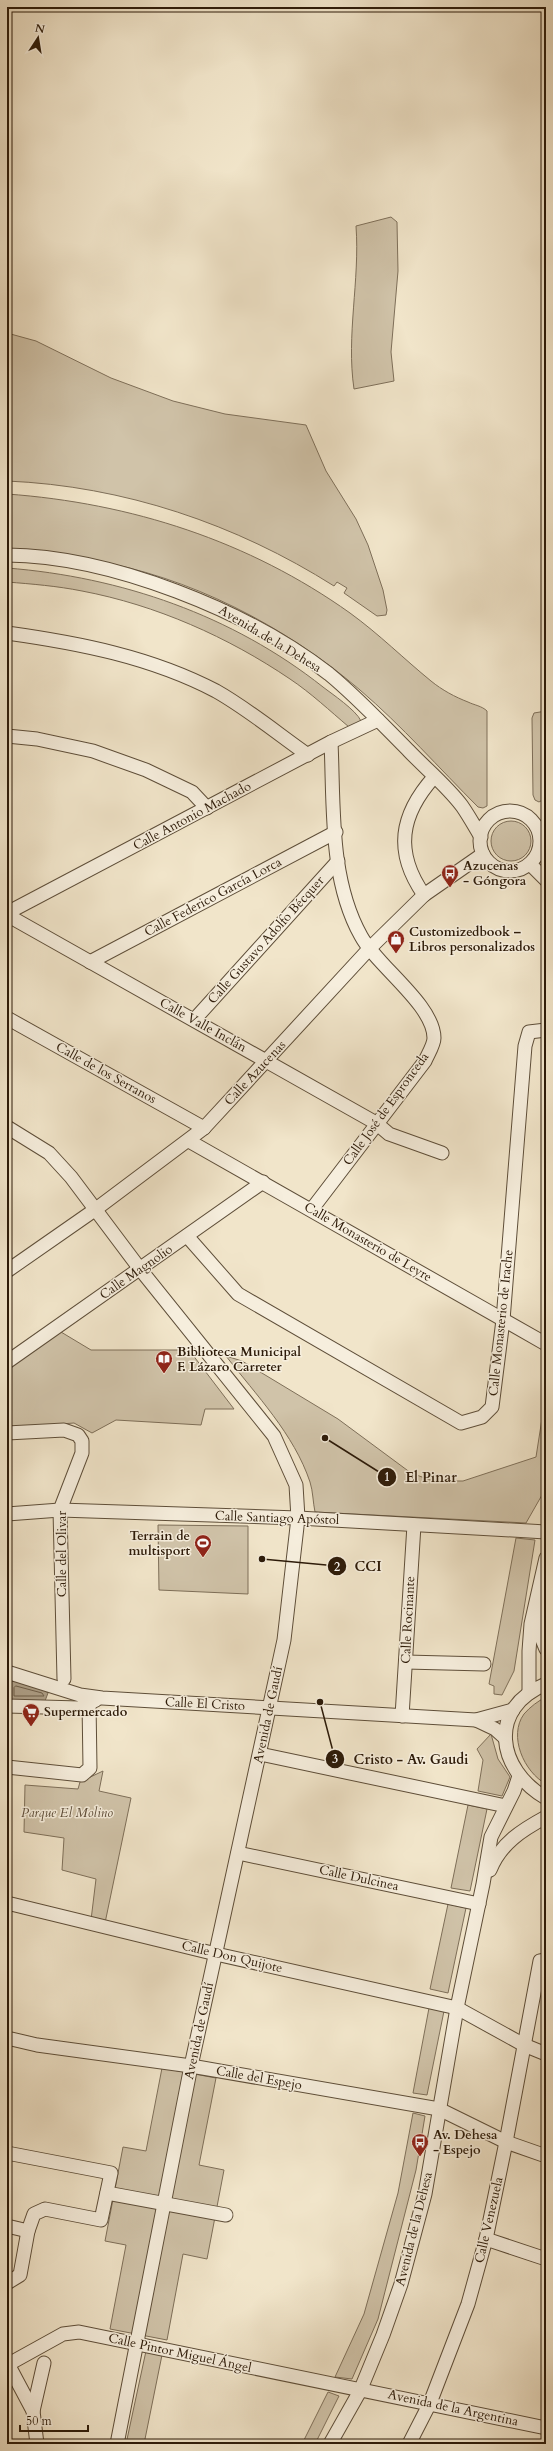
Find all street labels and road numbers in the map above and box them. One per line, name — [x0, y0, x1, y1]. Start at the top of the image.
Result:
street label: Avenida de la Dehesa — [215, 601, 325, 677]
street label: Calle Antonio Machado — [130, 777, 254, 855]
street label: Calle Federico García Lorca — [141, 853, 285, 941]
street label: Calle Gustavo Adolfo Bécquer — [204, 872, 329, 1008]
street label: Calle Valle Inclán — [156, 994, 250, 1057]
street label: Calle Azucenas — [220, 1037, 290, 1109]
street label: Calle de los Serranos — [53, 1038, 159, 1108]
street label: Calle José de Espronceda — [339, 1048, 433, 1169]
street label: Calle Monasterio de Leyre — [301, 1198, 435, 1286]
street label: Calle Magnolio — [96, 1240, 176, 1304]
street label: Calle Monasterio de Irache — [484, 1249, 518, 1397]
street label: Calle Santiago Apóstol — [215, 1507, 340, 1529]
street label: Calle del Olivar — [53, 1511, 71, 1597]
street label: Calle Rocinante — [397, 1576, 419, 1664]
street label: Avenida de Gaudí — [249, 1665, 287, 1765]
street label: Calle El Cristo — [164, 1693, 246, 1715]
street label: Calle Dulcinea — [317, 1861, 401, 1895]
street label: Calle Don Quijote — [180, 1937, 284, 1977]
street label: Avenida de Gaudí — [180, 1981, 218, 2081]
street label: Calle del Espejo — [215, 2062, 303, 2094]
street label: Avenida de la Dehesa — [391, 2170, 437, 2288]
street label: Calle Venezuela — [470, 2175, 508, 2265]
street label: Calle Pintor Miguel Ángel — [107, 2329, 254, 2377]
street label: Avenida de la Argentina — [386, 2385, 520, 2431]

